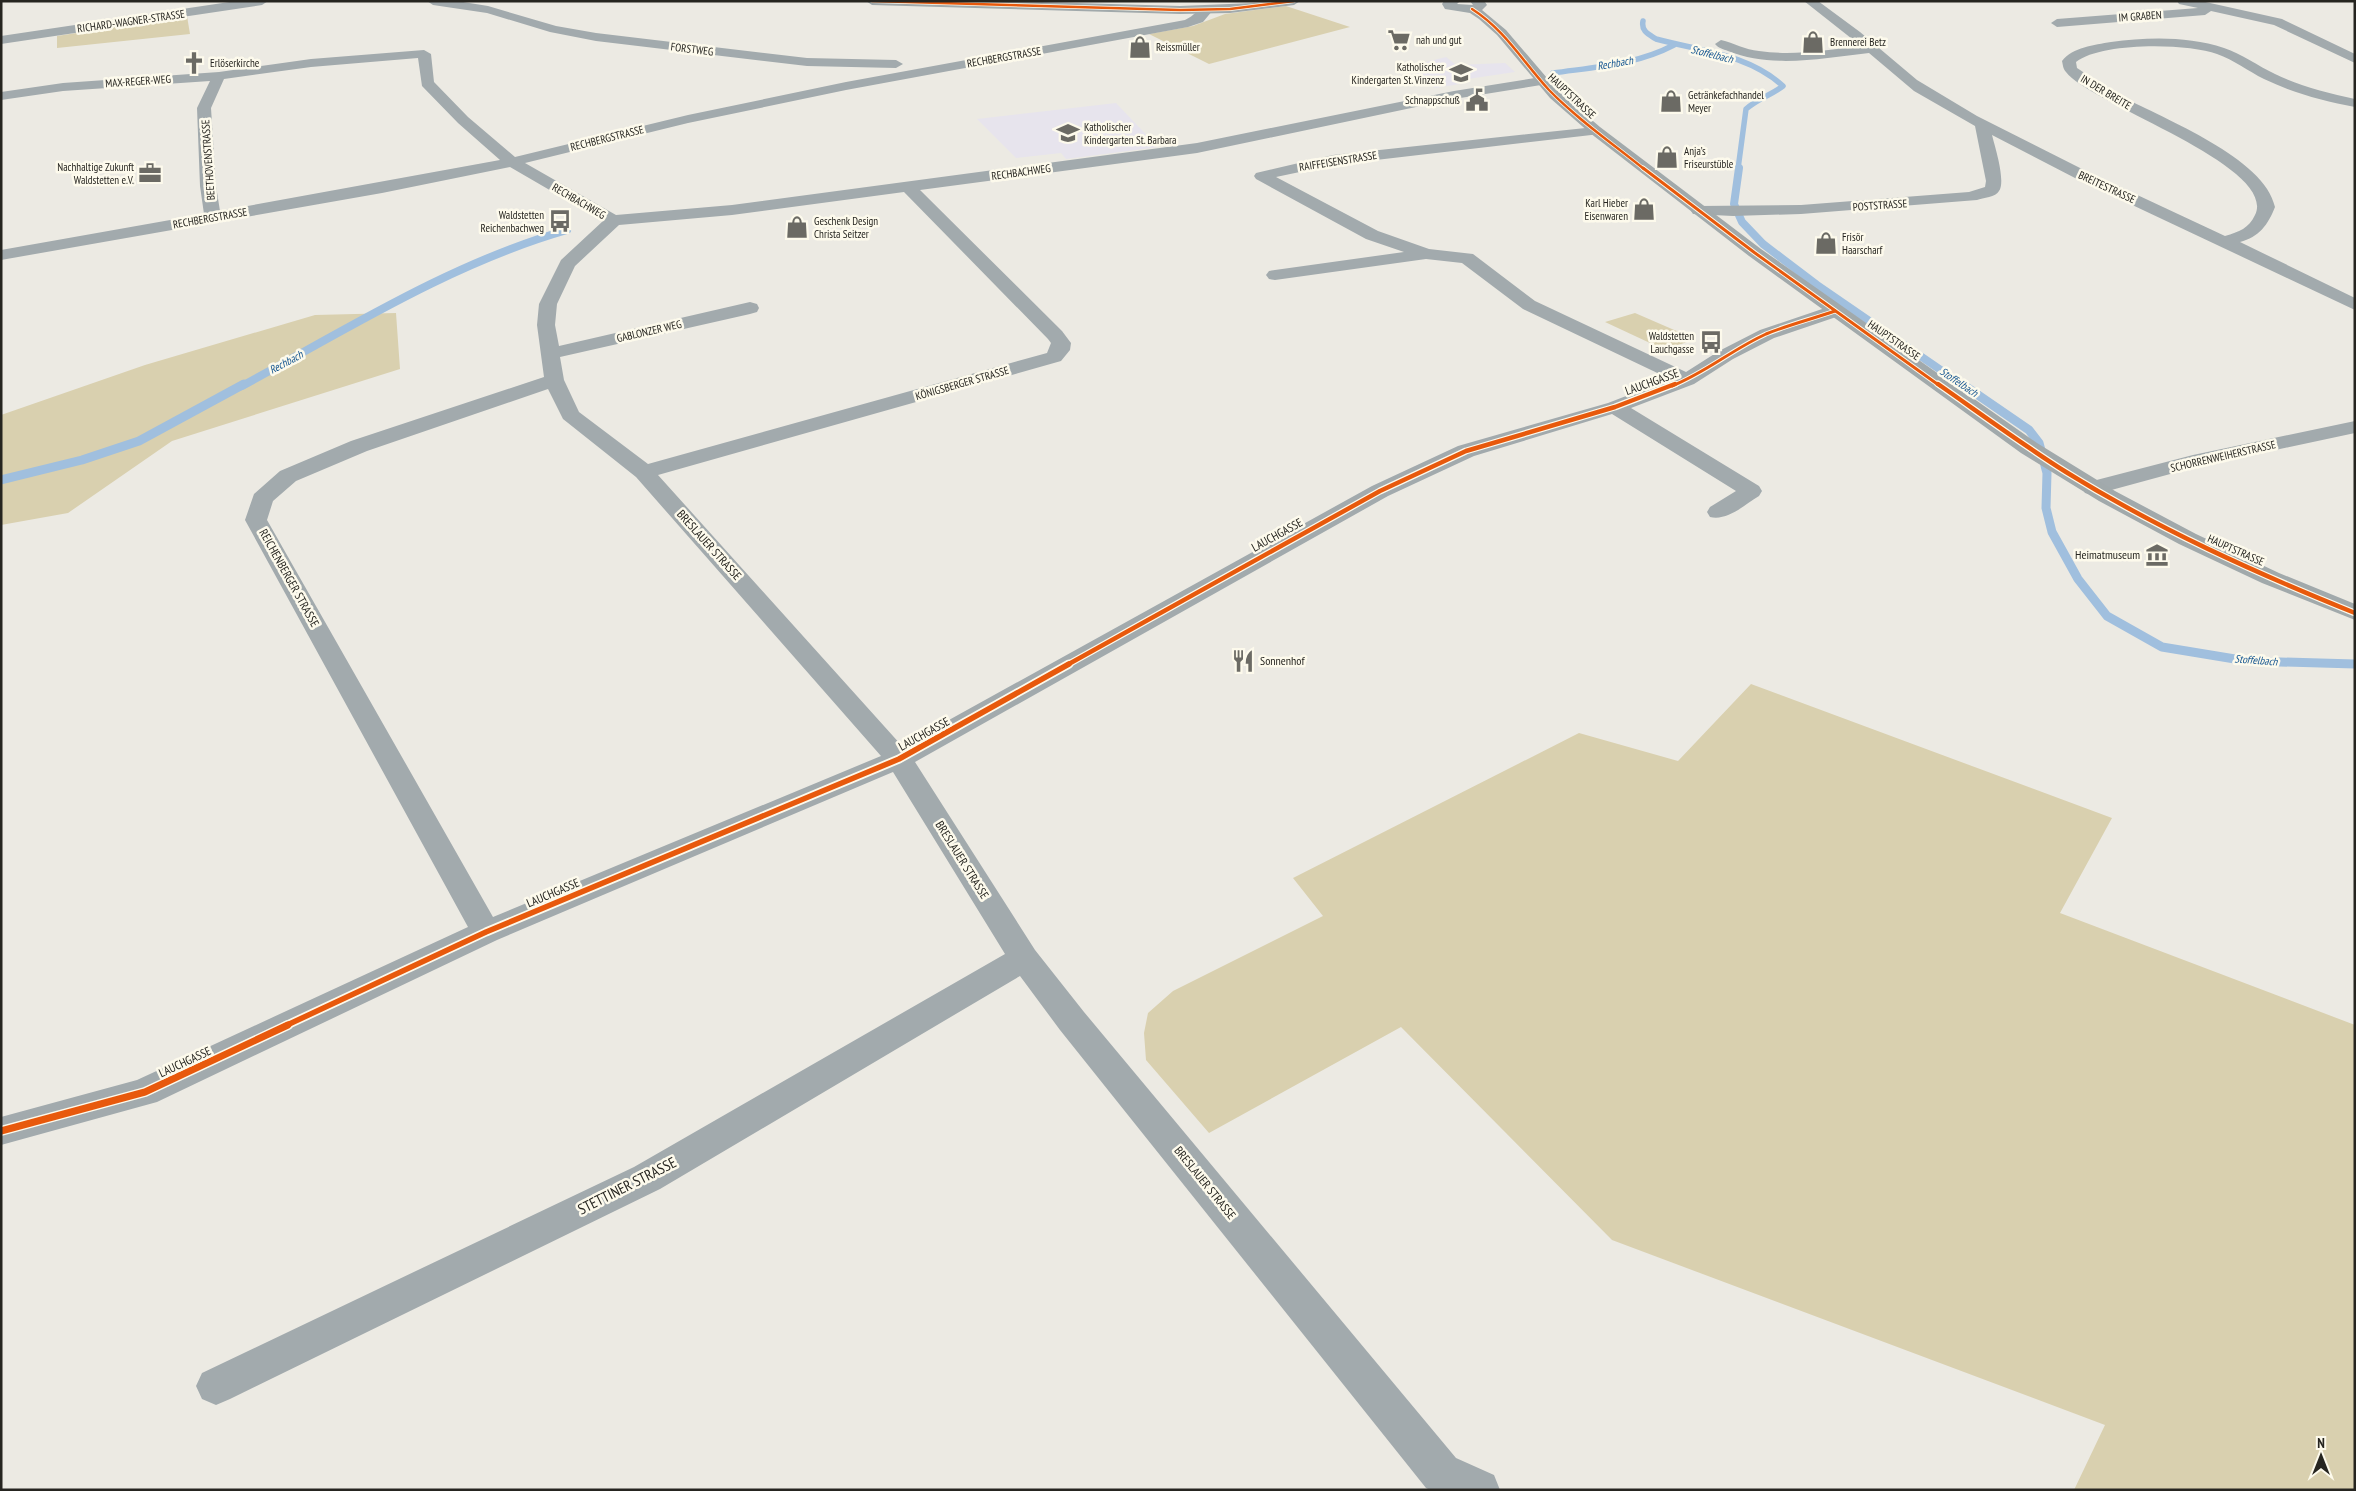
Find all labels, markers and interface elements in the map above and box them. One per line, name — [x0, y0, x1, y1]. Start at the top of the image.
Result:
street label: RICHARD-WAGNER-STRASSE — [76, 6, 186, 35]
street label: IM GRABEN — [2118, 7, 2162, 24]
supermarket icon: nah und gut — [1386, 27, 1412, 53]
shop icon: Brennerei Betz — [1800, 29, 1826, 55]
place label: nah und gut — [1416, 33, 1462, 47]
shop icon: Reissmüller — [1127, 34, 1153, 60]
place label: Brennerei Betz — [1830, 35, 1886, 49]
street label: FORSTWEG — [670, 39, 714, 59]
place label: Reissmüller — [1156, 40, 1200, 54]
water label: Stoffelbach — [1689, 42, 1736, 66]
street label: RECHBERGSTRASSE — [966, 44, 1043, 70]
church icon: Erlöserkirche — [181, 50, 207, 76]
water label: Rechbach — [1596, 53, 1635, 73]
place label: Erlöserkirche — [210, 56, 260, 70]
place label: Katholischer Kindergarten St. Vinzenz — [1351, 60, 1444, 87]
school or university icon: Katholischer Kindergarten St. Vinzenz — [1448, 60, 1474, 86]
street label: HAUPTSTRASSE — [1545, 70, 1599, 122]
street label: IN DER BREITE — [2078, 71, 2134, 113]
street label: MAX-REGER-WEG — [105, 72, 171, 90]
public building icon: Schnappschuß — [1464, 87, 1490, 113]
shop icon: Getränkefachhandel Meyer — [1658, 88, 1684, 114]
place label: Getränkefachhandel Meyer — [1688, 88, 1764, 115]
place label: Schnappschuß — [1405, 93, 1460, 107]
street label: BEETHOVENSTRASSE — [198, 119, 218, 201]
school or university icon: Katholischer Kindergarten St. Barbara — [1055, 120, 1081, 146]
place label: Katholischer Kindergarten St. Barbara — [1084, 120, 1177, 147]
street label: RECHBERGSTRASSE — [569, 122, 645, 154]
shop icon: Anja’s Friseurstüble — [1654, 144, 1680, 170]
place label: Anja’s Friseurstüble — [1684, 144, 1734, 171]
street label: RAIFFEISENSTRASSE — [1298, 148, 1378, 174]
place label: Nachhaltige Zukunft Waldstetten e.V. — [57, 160, 134, 187]
office icon: Nachhaltige Zukunft Waldstetten e.V. — [137, 160, 163, 186]
street label: RECHBACHWEG — [991, 161, 1051, 183]
street label: BREITESTRASSE — [2076, 168, 2138, 206]
street label: RECHBACHWEG — [550, 180, 608, 222]
place label: Karl Hieber Eisenwaren — [1585, 196, 1628, 223]
shop icon: Karl Hieber Eisenwaren — [1631, 196, 1657, 222]
street label: POSTSTRASSE — [1852, 196, 1908, 214]
street label: RECHBERGSTRASSE — [172, 205, 249, 231]
place label: Waldstetten Reichenbachweg — [481, 208, 544, 235]
bus stop icon: Waldstetten Reichenbachweg — [547, 208, 573, 234]
shop icon: Geschenk Design Christa Seitzer — [784, 214, 810, 240]
place label: Geschenk Design Christa Seitzer — [814, 214, 878, 241]
shop icon: Frisör Haarscharf — [1813, 230, 1839, 256]
place label: Frisör Haarscharf — [1842, 230, 1884, 257]
street label: GABLONZER WEG — [615, 317, 683, 345]
street label: HAUPTSTRASSE — [1865, 317, 1923, 363]
place label: Waldstetten Lauchgasse — [1649, 329, 1694, 356]
bus stop icon: Waldstetten Lauchgasse — [1698, 329, 1724, 355]
water label: Rechbach — [267, 347, 306, 377]
street label: KÖNIGSBERGER STRASSE — [914, 363, 1011, 403]
water label: Stoffelbach — [1937, 364, 1982, 400]
street label: LAUCHGASSE — [1623, 365, 1681, 398]
street label: SCHORRENWEIHERSTRASSE — [2169, 437, 2277, 475]
street label: BRESLAUER STRASSE — [674, 506, 745, 583]
street label: LAUCHGASSE — [1249, 514, 1305, 555]
street label: REICHENBERGER STRASSE — [256, 526, 323, 629]
street label: HAUPTSTRASSE — [2205, 531, 2267, 569]
museum icon: Heimatmuseum — [2144, 542, 2170, 568]
place label: Heimatmuseum — [2075, 547, 2140, 562]
restaurant icon: Sonnenhof — [1230, 648, 1256, 674]
water label: Stoffelbach — [2234, 652, 2279, 669]
place label: Sonnenhof — [1260, 653, 1305, 668]
street label: LAUCHGASSE — [896, 713, 952, 754]
street label: BRESLAUER STRASSE — [932, 818, 992, 902]
street label: LAUCHGASSE — [524, 875, 581, 910]
street label: LAUCHGASSE — [156, 1043, 213, 1080]
street label: BRESLAUER STRASSE — [1171, 1143, 1239, 1222]
street label: STETTINER STRASSE — [574, 1153, 679, 1219]
north arrow — [2296, 1431, 2346, 1481]
text: N — [2317, 1434, 2325, 1452]

